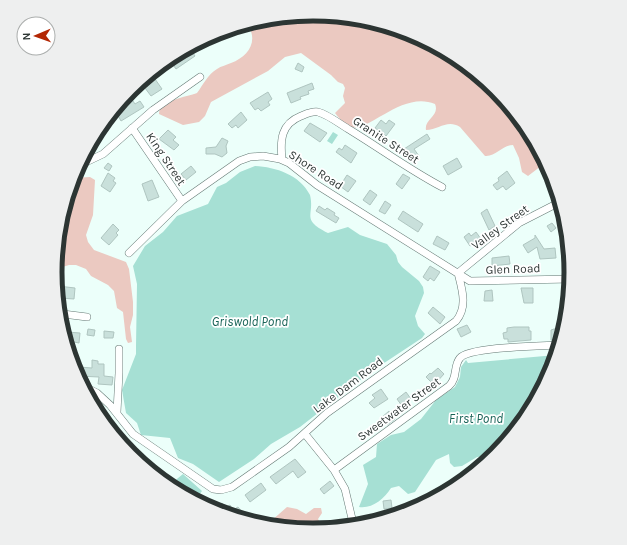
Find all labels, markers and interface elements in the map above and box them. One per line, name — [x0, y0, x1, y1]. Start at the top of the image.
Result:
north arrow — [16, 16, 56, 56]
text: N — [20, 32, 33, 41]
street label: Granite Street — [350, 113, 422, 167]
street label: King Street — [143, 130, 189, 188]
street label: Shore Road — [286, 147, 346, 193]
street label: Valley Street — [469, 201, 532, 252]
street label: Glen Road — [485, 261, 541, 277]
water label: Griswold Pond — [212, 314, 288, 329]
street label: Lake Dam Road — [310, 354, 386, 416]
street label: Sweetwater Street — [355, 374, 444, 444]
water label: First Pond — [449, 411, 503, 426]

